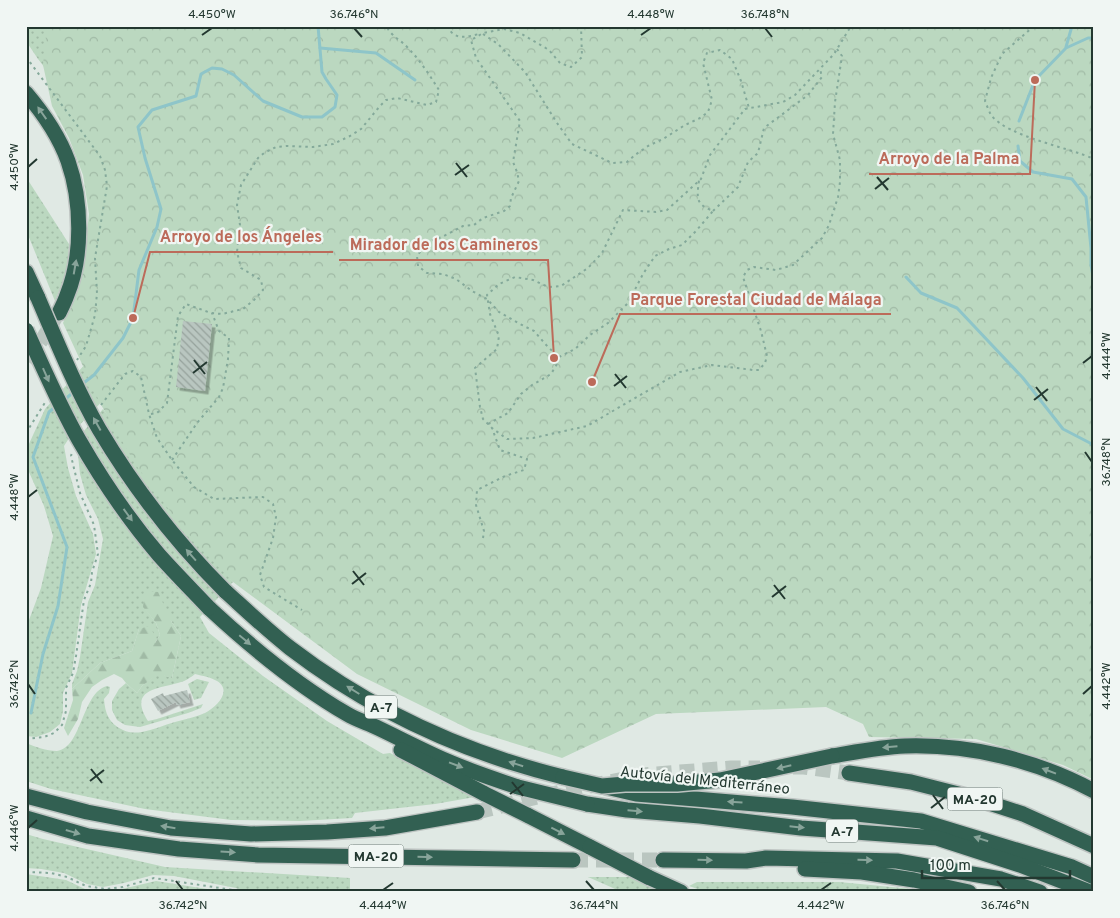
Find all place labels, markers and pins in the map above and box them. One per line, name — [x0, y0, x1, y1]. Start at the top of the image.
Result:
callout: Arroyo de la Palma — [869, 143, 1030, 174]
callout: Arroyo de los Ángeles — [150, 221, 333, 252]
callout: Mirador de los Camineros — [339, 229, 548, 260]
callout: Parque Forestal Ciudad de Málaga — [620, 283, 891, 314]

